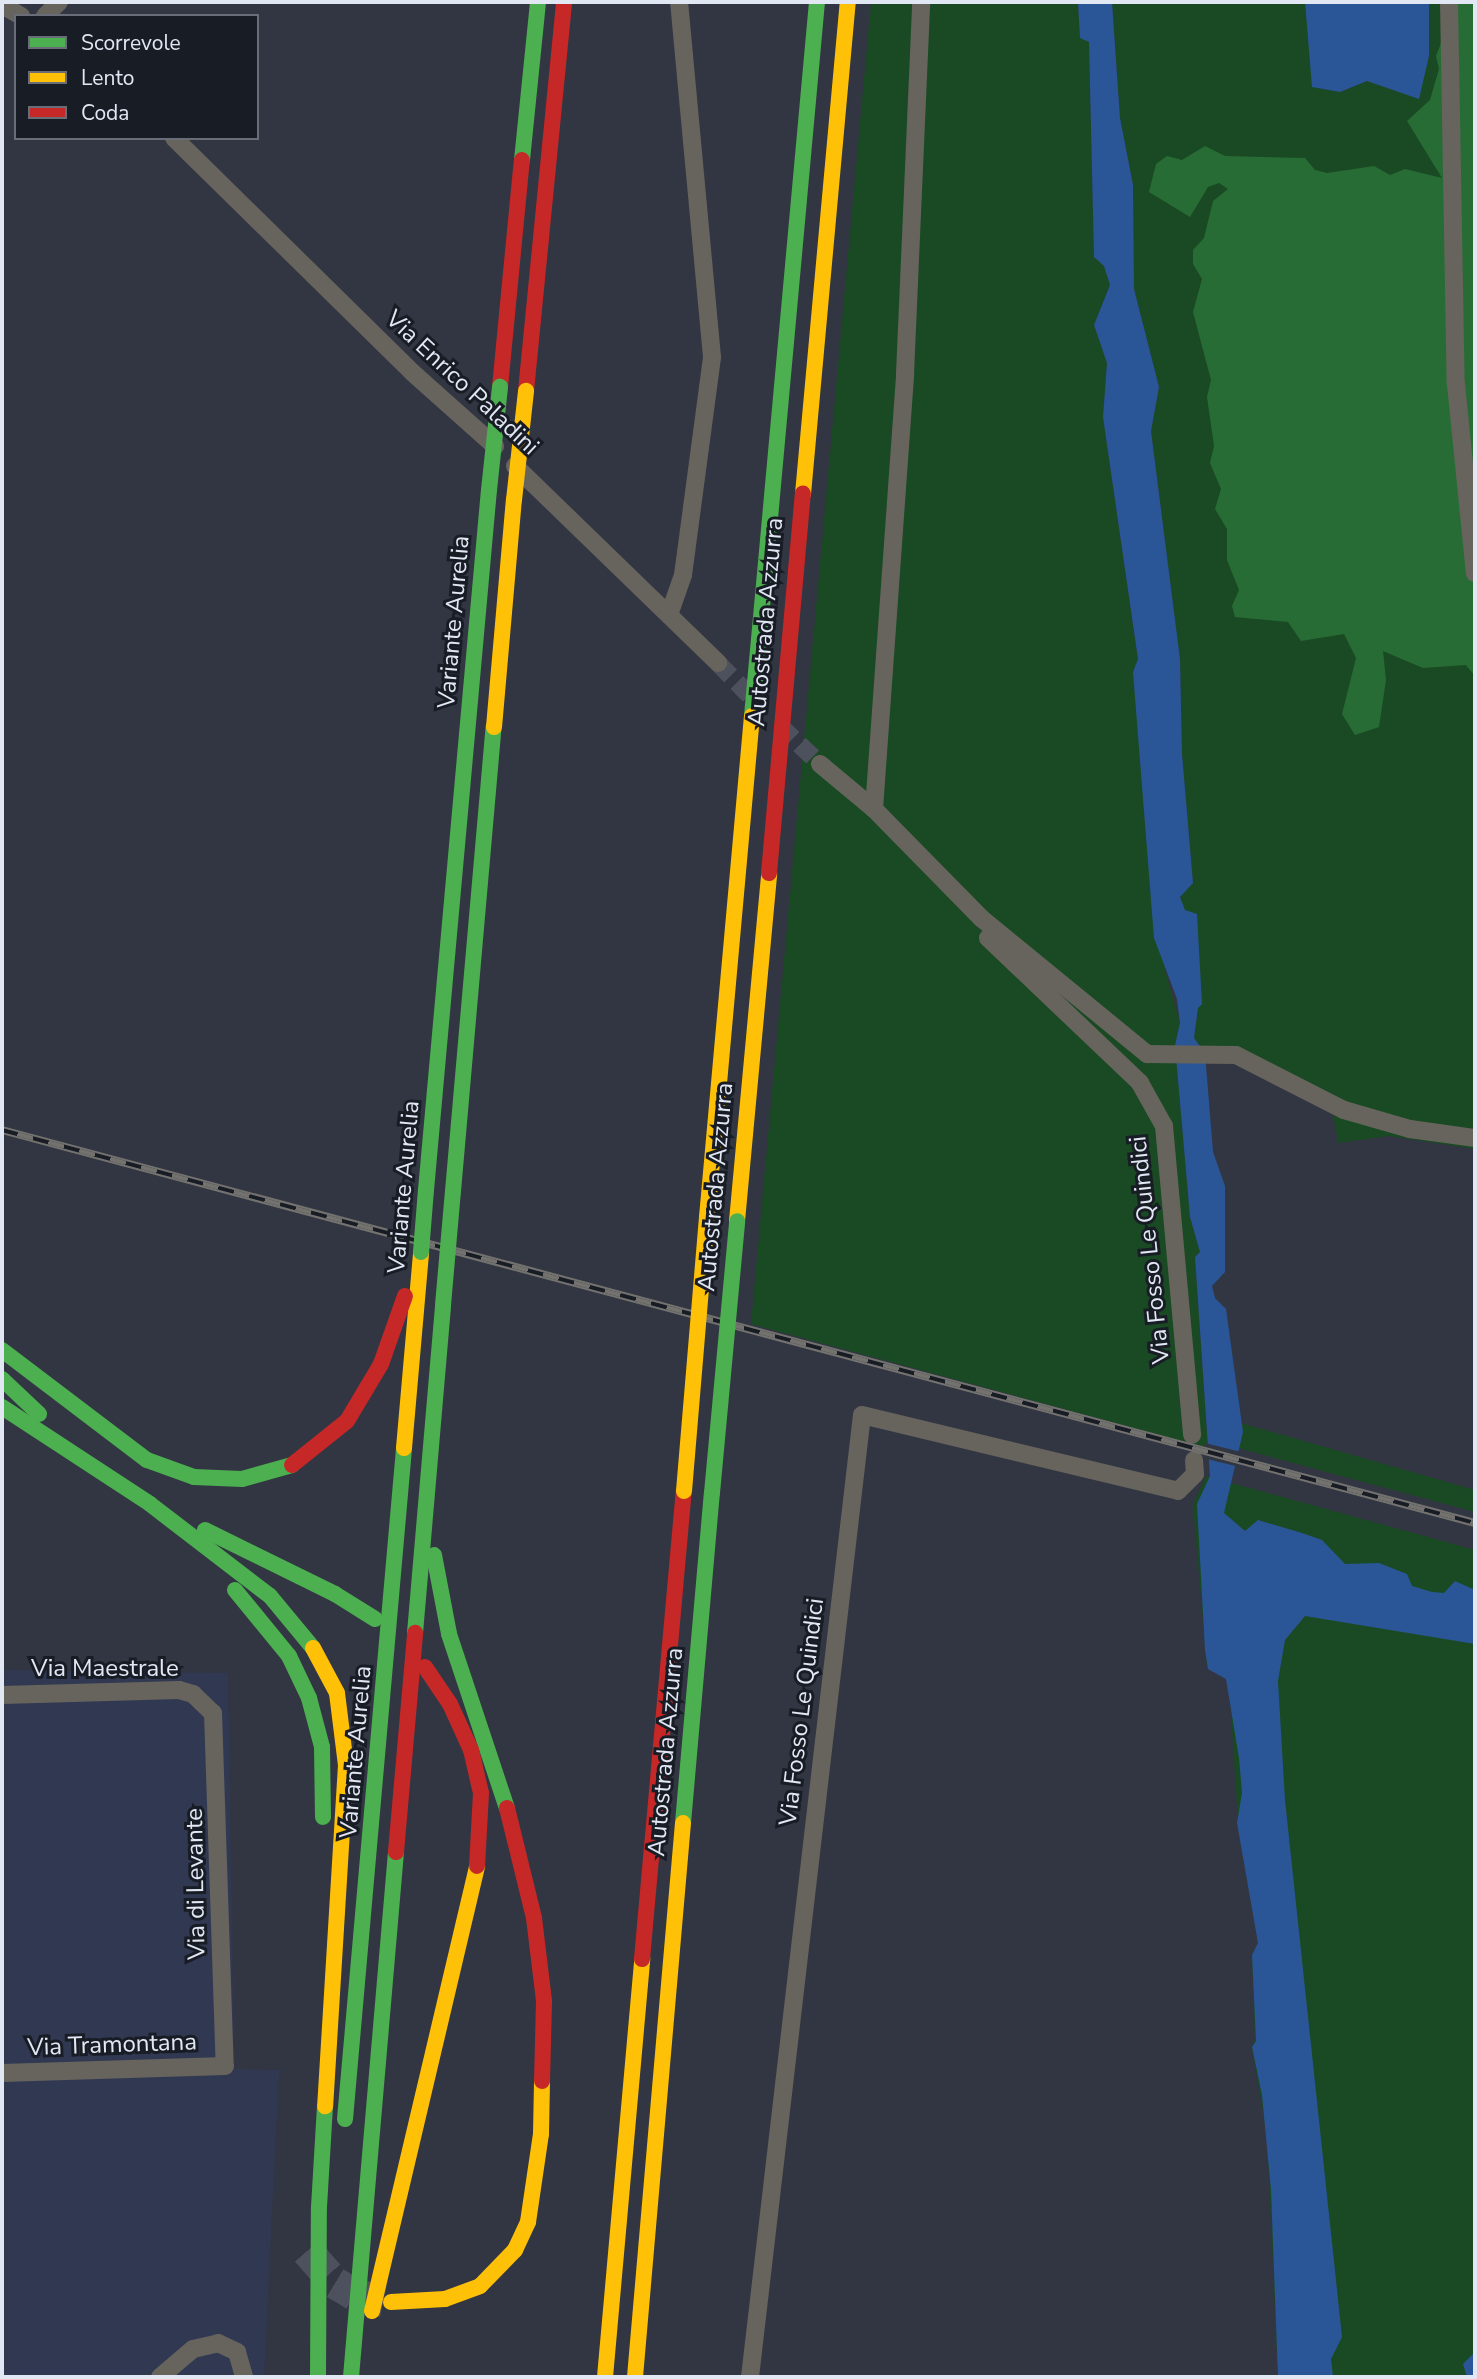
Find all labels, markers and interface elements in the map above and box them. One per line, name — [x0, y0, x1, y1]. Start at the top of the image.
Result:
legend — [14, 14, 259, 140]
text: Scorrevole — [81, 29, 181, 57]
text: Lento — [81, 64, 134, 92]
text: Coda — [81, 99, 129, 127]
street label: Via Enrico Paladini — [379, 305, 545, 461]
street label: Autostrada Azzurra — [743, 516, 789, 728]
street label: Variante Aurelia — [432, 534, 476, 710]
street label: Autostrada Azzurra — [693, 1081, 739, 1293]
street label: Variante Aurelia — [382, 1099, 426, 1275]
street label: Via Fosso Le Quindici — [1124, 1135, 1176, 1365]
street label: Via Fosso Le Quindici — [774, 1597, 830, 1827]
street label: Autostrada Azzurra — [643, 1646, 689, 1858]
street label: Via Maestrale — [31, 1655, 179, 1683]
street label: Variante Aurelia — [334, 1664, 378, 1840]
street label: Via di Levante — [180, 1808, 212, 1960]
street label: Via Tramontana — [27, 2028, 197, 2062]

